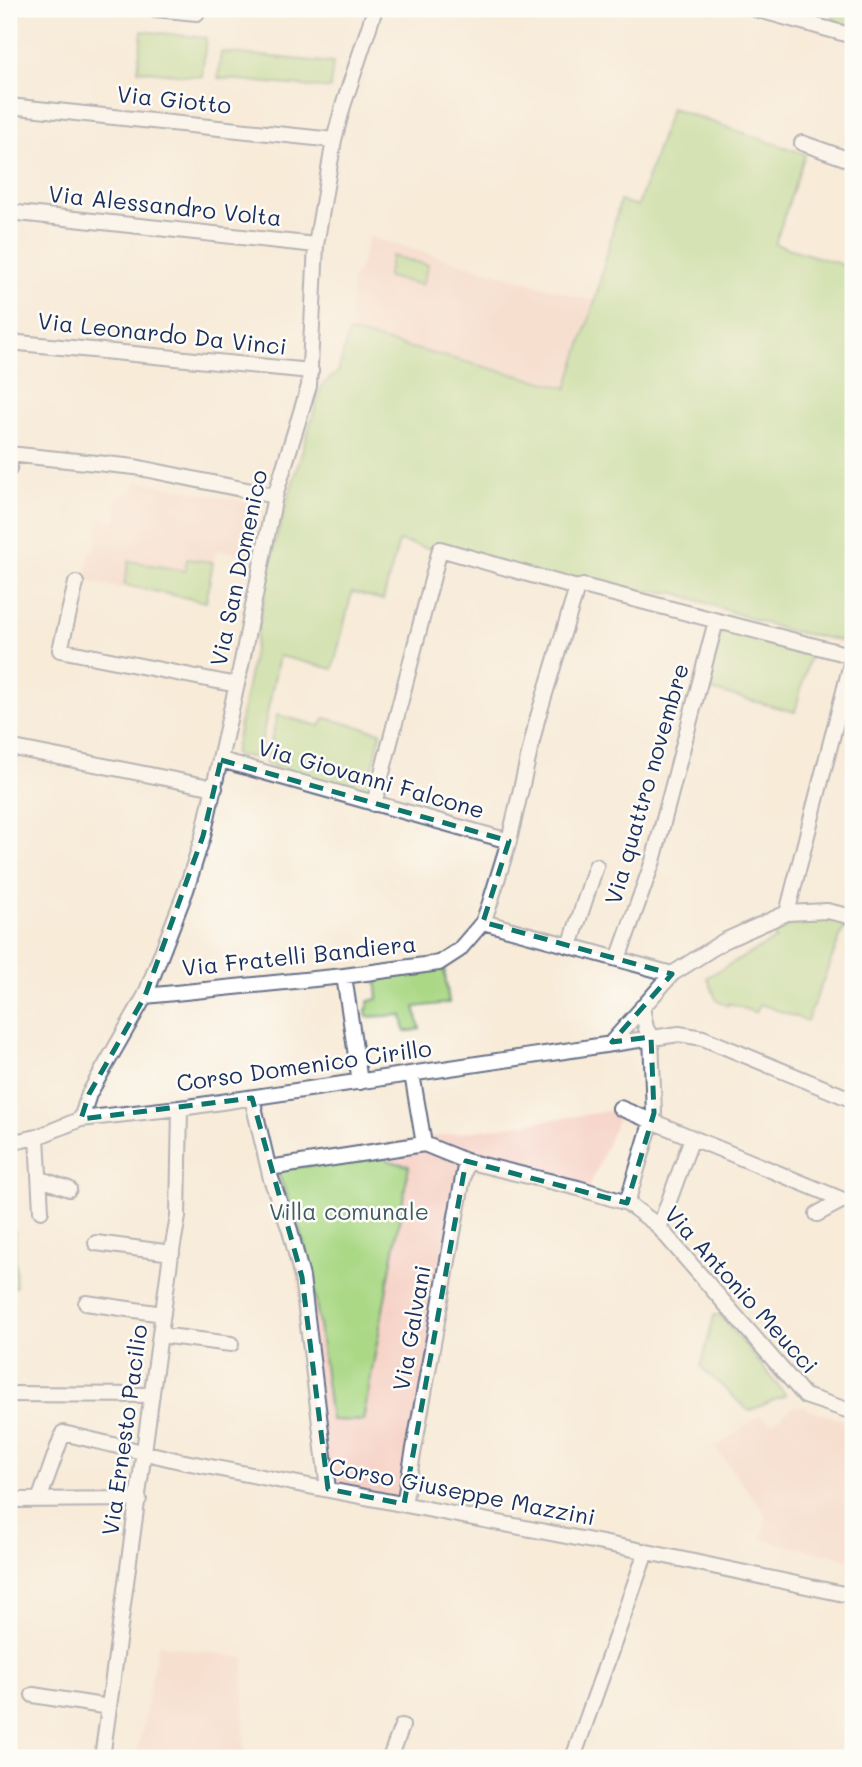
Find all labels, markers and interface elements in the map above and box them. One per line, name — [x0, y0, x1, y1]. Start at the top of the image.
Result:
street label: Via Giotto — [115, 78, 233, 120]
street label: Via Alessandro Volta — [47, 178, 283, 232]
street label: Via Leonardo Da Vinci — [36, 305, 288, 361]
street label: Via San Domenico — [203, 467, 273, 669]
street label: Via quattro novembre — [597, 660, 695, 908]
street label: Via Giovanni Falcone — [254, 731, 488, 825]
street label: Via Fratelli Bandiera — [180, 928, 418, 982]
street label: Corso Domenico Cirillo — [174, 1032, 433, 1098]
park label: Villa comunale — [269, 1196, 429, 1226]
street label: Via Antonio Meucci — [658, 1199, 825, 1380]
street label: Via Galvani — [385, 1263, 437, 1393]
street label: Via Ernesto Pacilio — [94, 1322, 154, 1537]
street label: Corso Giuseppe Mazzini — [326, 1450, 598, 1532]

